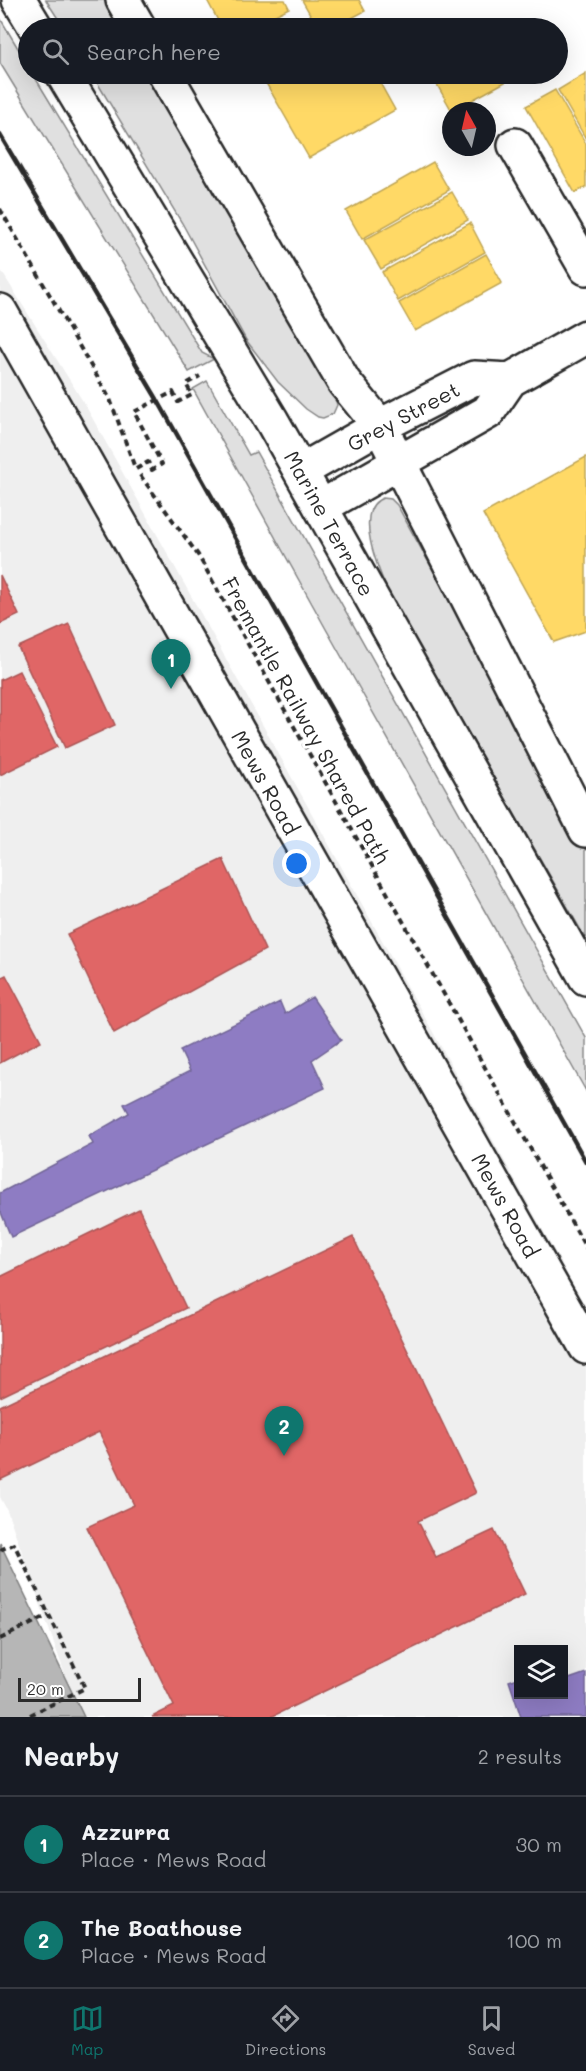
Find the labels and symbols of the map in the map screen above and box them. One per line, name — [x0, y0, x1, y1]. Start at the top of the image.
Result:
north arrow — [442, 102, 496, 156]
street label: Grey Street — [342, 375, 464, 457]
street label: Marine Terrace — [279, 445, 381, 601]
street label: Fremantle Railway Shared Path — [217, 572, 397, 868]
pin: 1 — [152, 640, 190, 689]
street label: Mews Road — [226, 725, 306, 839]
your location — [282, 849, 311, 878]
street label: Mews Road — [466, 1148, 546, 1262]
pin: 2 — [264, 1406, 304, 1456]
scale bar — [18, 1675, 141, 1702]

